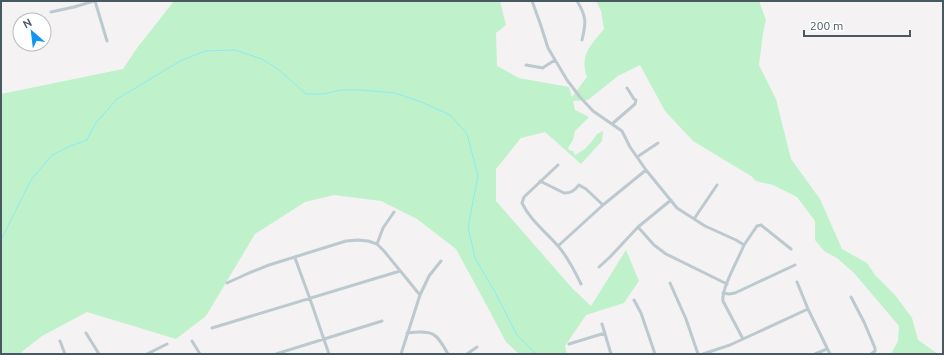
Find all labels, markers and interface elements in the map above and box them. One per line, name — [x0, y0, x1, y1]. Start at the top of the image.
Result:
north arrow — [12, 12, 52, 52]
scale bar — [804, 12, 910, 38]
text: N — [21, 16, 34, 30]
text: 200 m — [810, 19, 843, 32]

